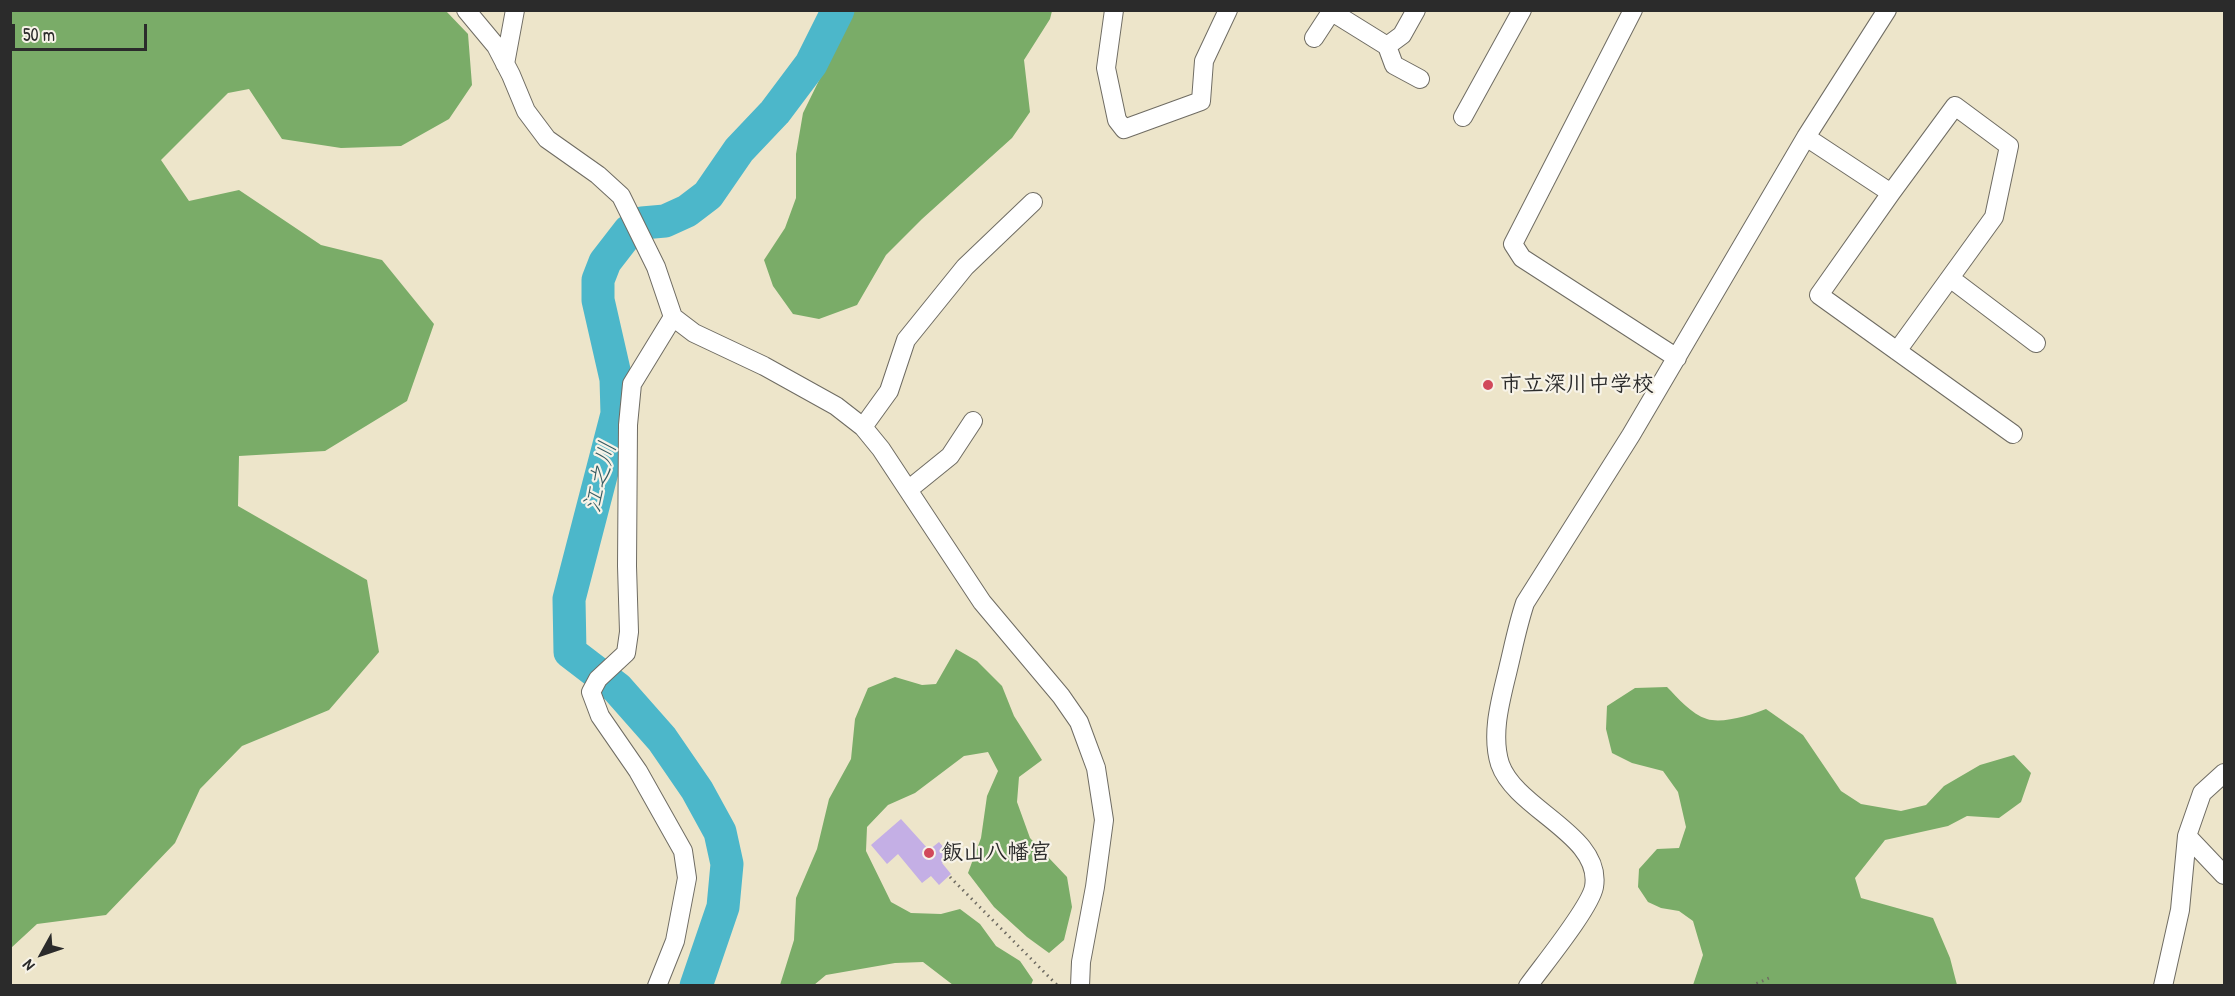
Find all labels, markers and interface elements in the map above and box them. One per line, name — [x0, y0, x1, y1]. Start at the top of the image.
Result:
scale bar — [15, 12, 150, 50]
text: 50 m — [23, 22, 55, 47]
place label: 市立深川中学校 — [1500, 372, 1654, 398]
marker: 市立深川中学校 — [1481, 378, 1495, 392]
water label: 江之川 — [578, 439, 624, 515]
place label: 飯山八幡宮 — [941, 840, 1051, 866]
marker: 飯山八幡宮 — [922, 846, 936, 860]
north arrow — [12, 924, 72, 984]
text: N — [17, 955, 39, 976]

